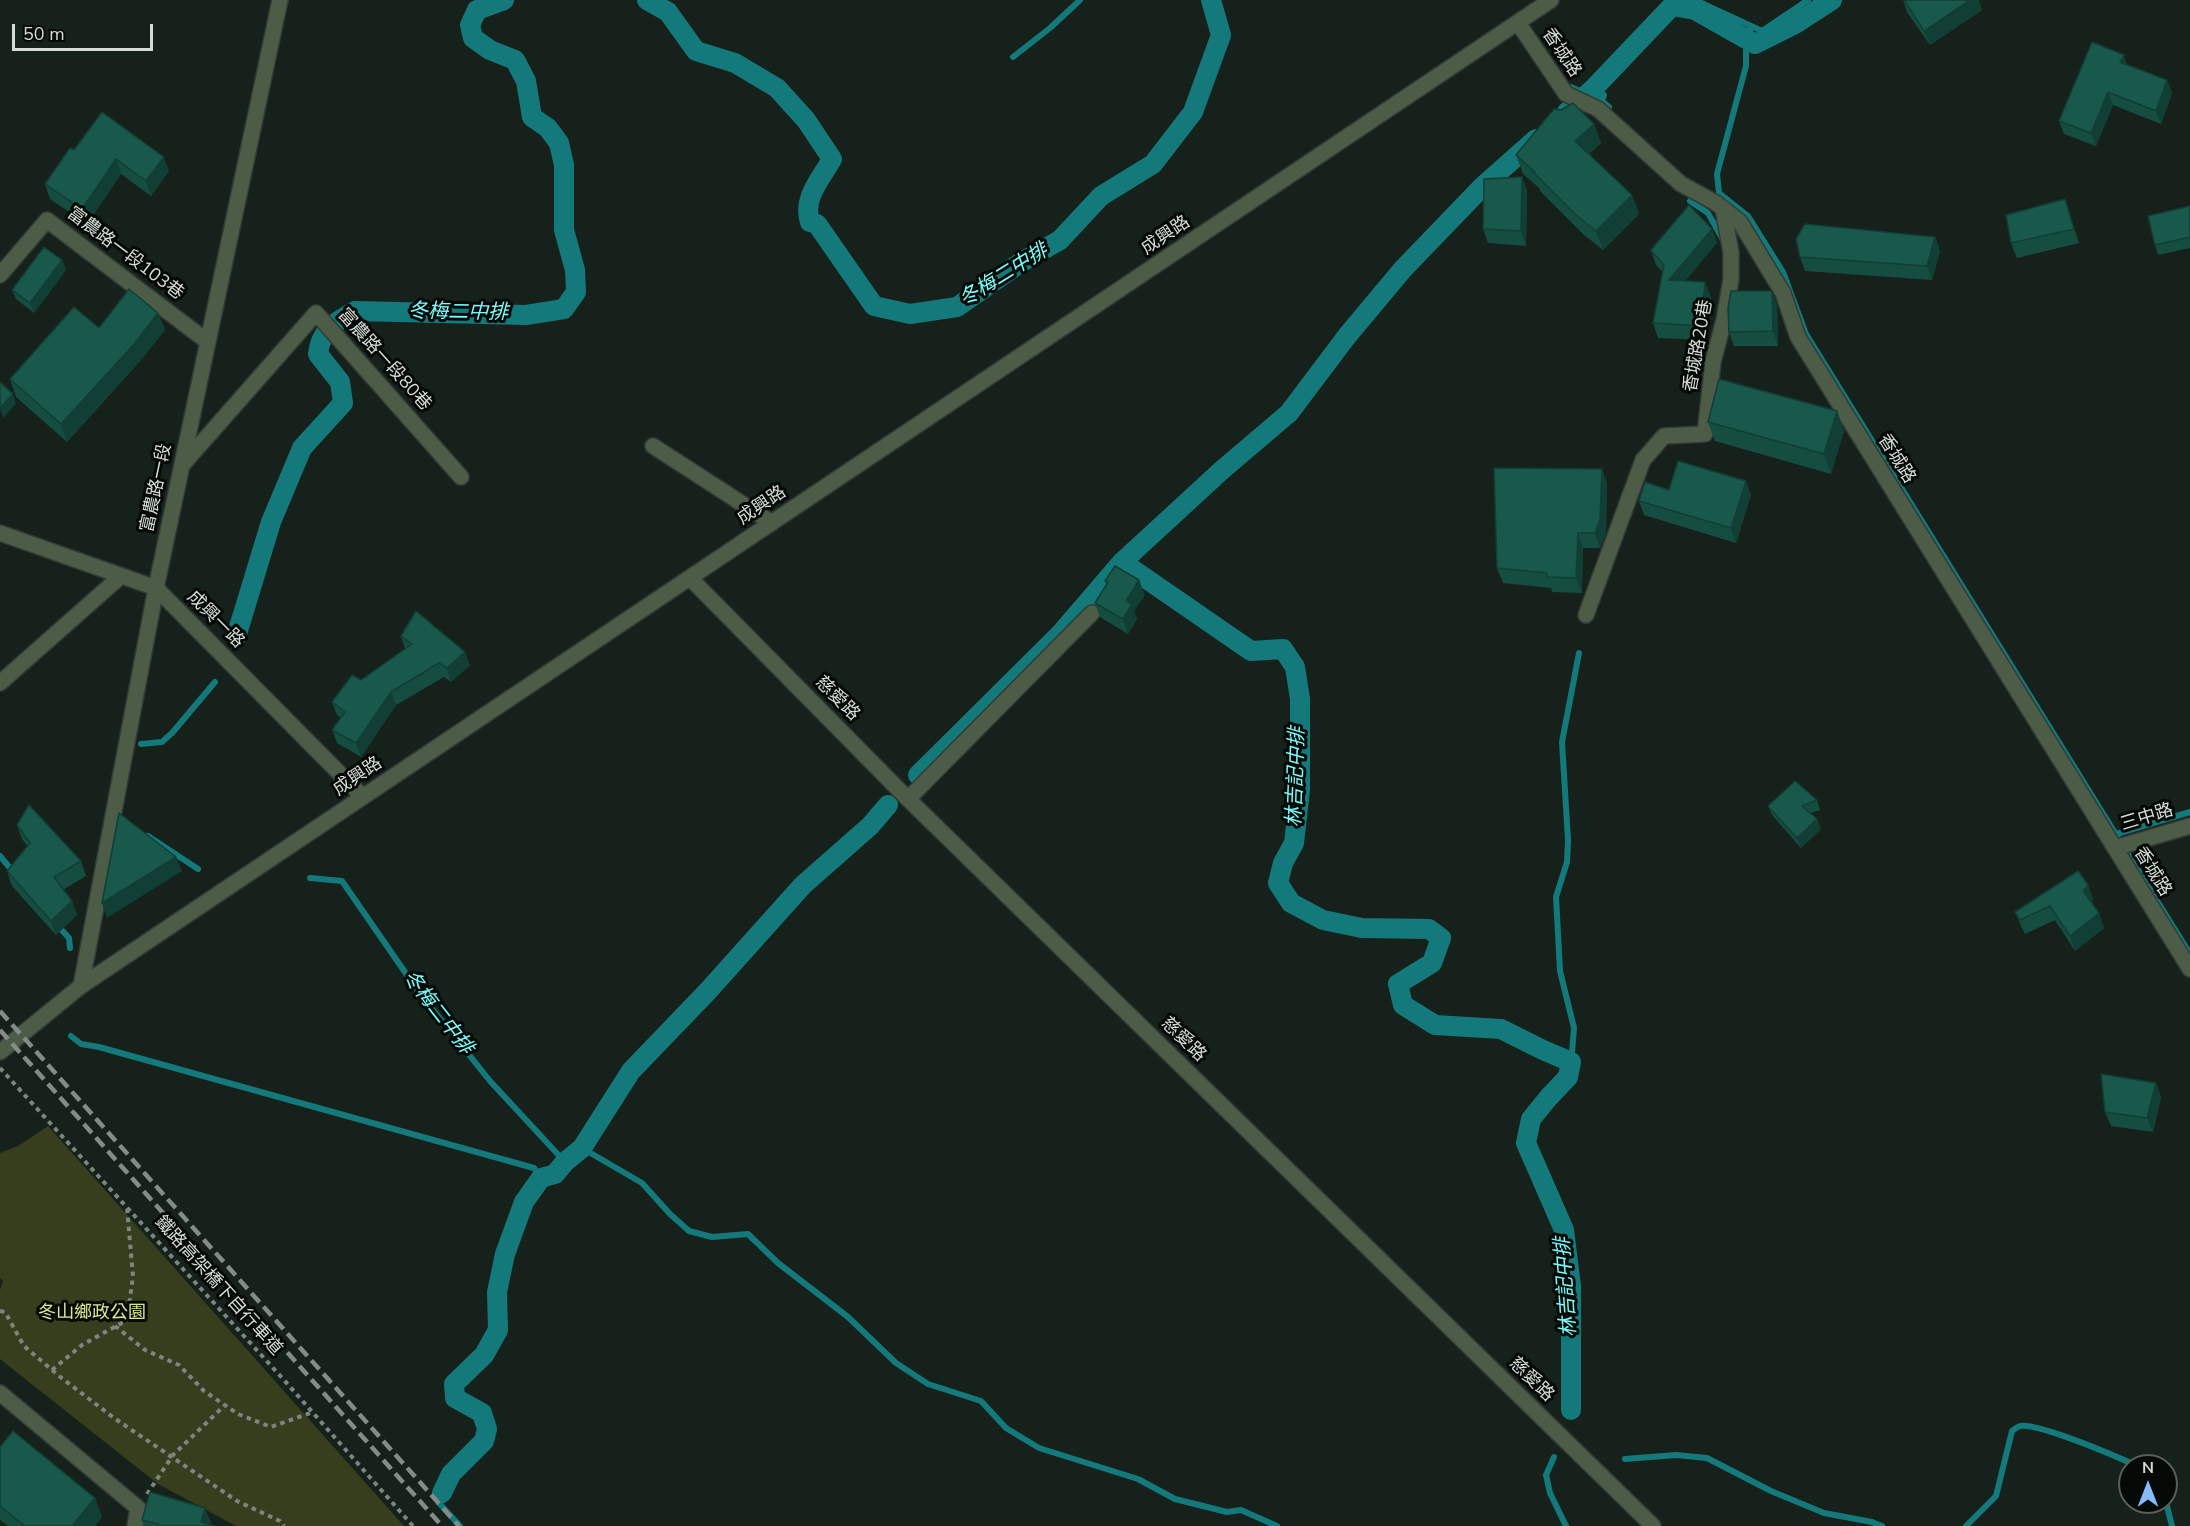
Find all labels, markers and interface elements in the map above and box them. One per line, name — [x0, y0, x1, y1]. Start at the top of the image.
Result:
scale bar — [15, 12, 156, 50]
text: 50 m — [23, 22, 65, 46]
street label: 香城路 — [1537, 25, 1585, 81]
street label: 富農路一段103巷 — [62, 203, 188, 305]
street label: 成興路 — [1138, 212, 1194, 260]
water label: 冬梅二中排 — [955, 239, 1053, 313]
street label: 香城路20巷 — [1680, 298, 1718, 394]
water label: 冬梅二中排 — [408, 300, 508, 326]
street label: 富農路一段80巷 — [333, 305, 435, 415]
street label: 香城路 — [1873, 430, 1919, 488]
street label: 富農路一段 — [137, 442, 177, 534]
street label: 成興路 — [734, 482, 790, 530]
street label: 成興一路 — [182, 587, 248, 653]
street label: 慈愛路 — [810, 672, 864, 726]
water label: 林吉記中排 — [1283, 727, 1311, 827]
street label: 成興路 — [330, 753, 386, 801]
street label: 三中路 — [2118, 800, 2176, 836]
street label: 香城路 — [2129, 843, 2175, 901]
water label: 冬梅二中排 — [397, 966, 477, 1060]
street label: 慈愛路 — [1156, 1013, 1210, 1067]
street label: 鐵路高架橋下自行車道 — [150, 1212, 286, 1360]
water label: 林吉記中排 — [1552, 1236, 1582, 1338]
park label: 冬山鄉政公園 — [38, 1303, 146, 1325]
street label: 慈愛路 — [1504, 1353, 1558, 1407]
north arrow — [2118, 1454, 2178, 1514]
text: N — [2142, 1457, 2154, 1479]

